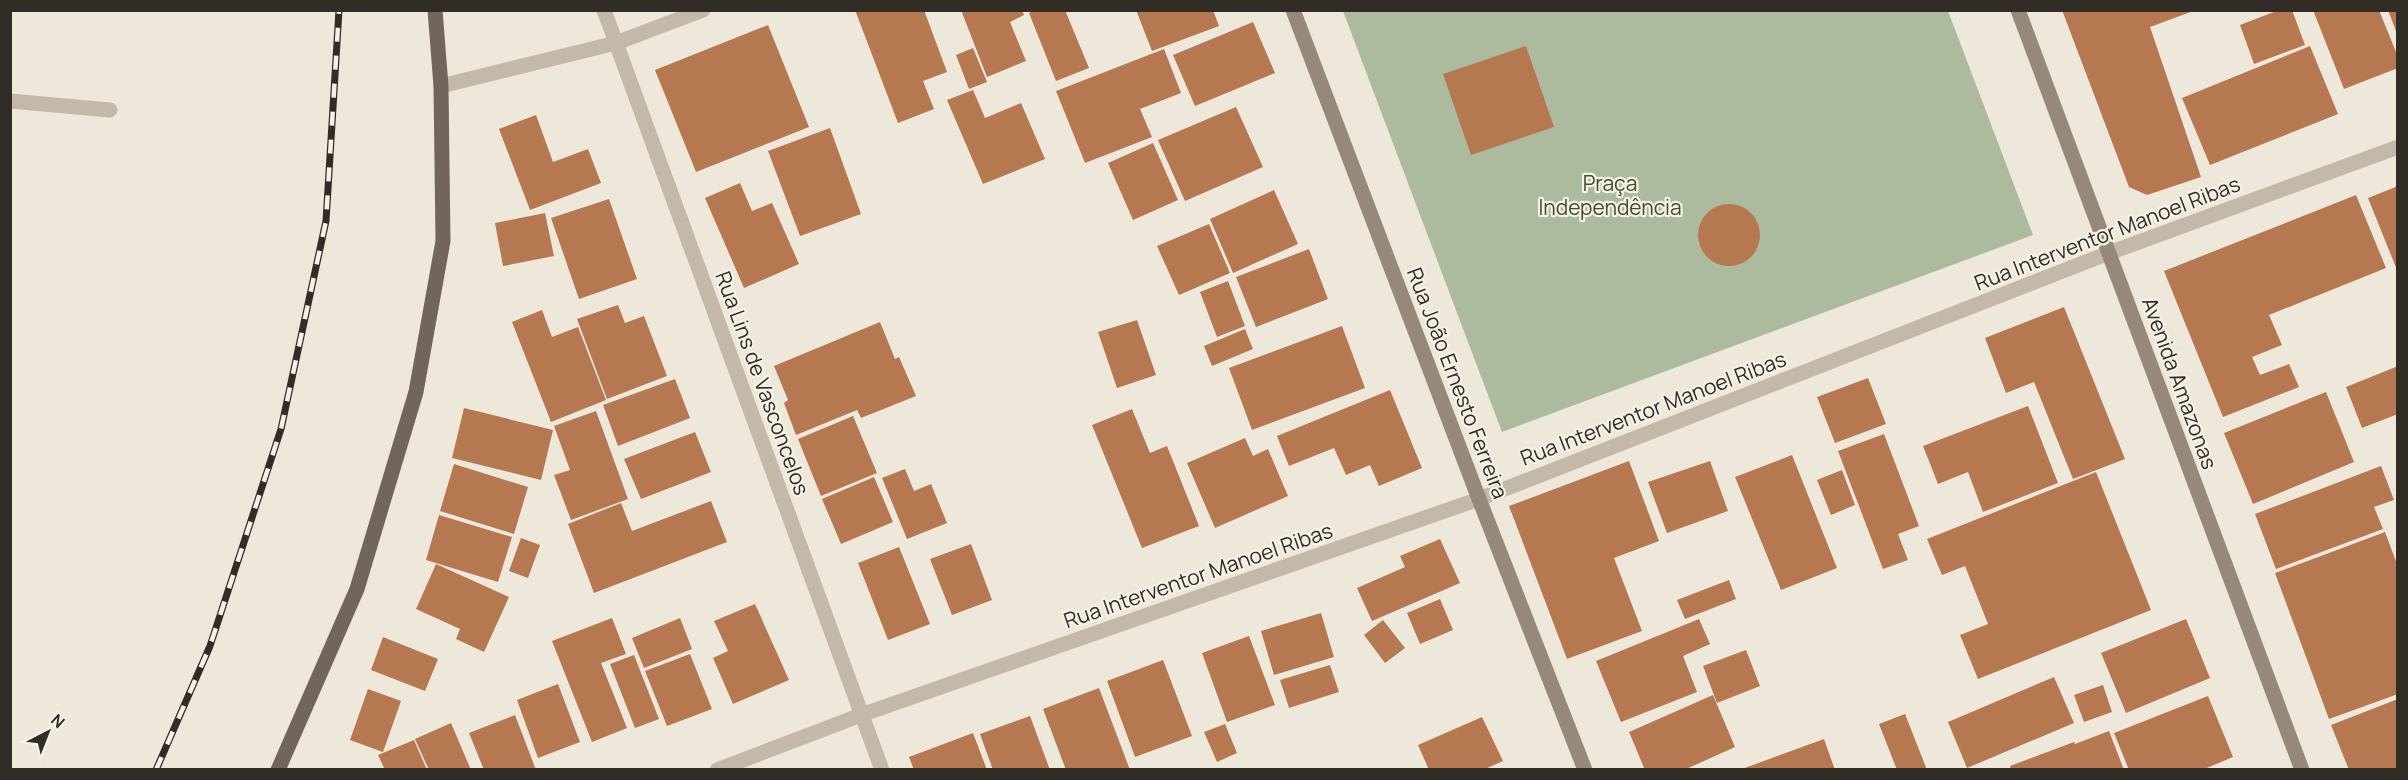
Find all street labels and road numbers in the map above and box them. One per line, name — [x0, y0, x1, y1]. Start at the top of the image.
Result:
street label: Rua Interventor Manoel Ribas — [1970, 169, 2244, 297]
street label: Rua João Ernesto Ferreira — [1401, 263, 1515, 503]
street label: Rua Lins de Vasconcelos — [709, 267, 817, 499]
street label: Avenida Amazonas — [2136, 293, 2224, 473]
street label: Rua Interventor Manoel Ribas — [1516, 344, 1790, 472]
street label: Rua Interventor Manoel Ribas — [1060, 516, 1336, 634]

